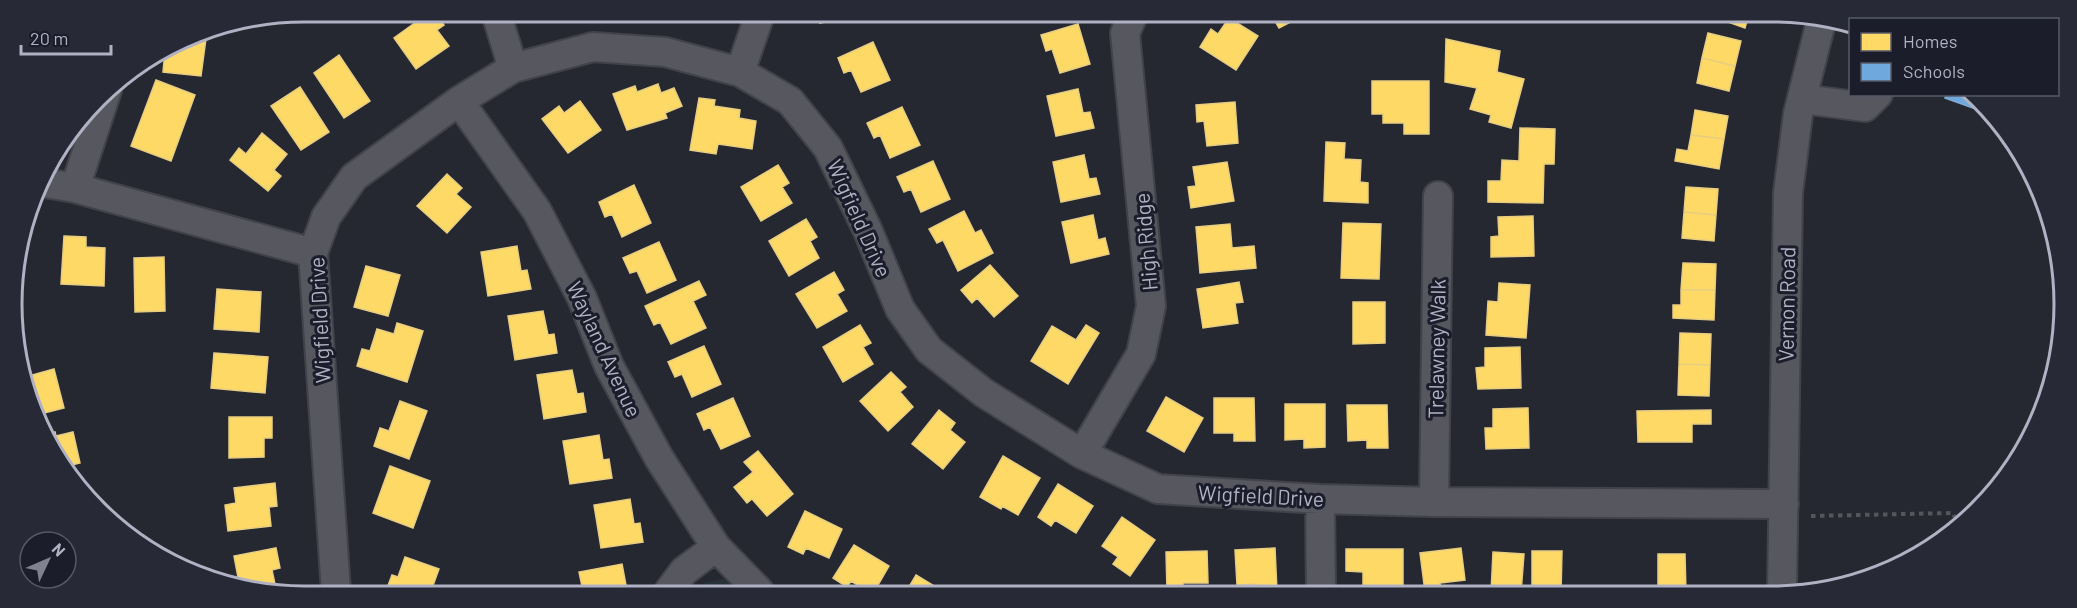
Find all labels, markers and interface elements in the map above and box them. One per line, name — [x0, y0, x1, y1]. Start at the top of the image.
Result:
scale bar — [21, 18, 111, 56]
legend — [1849, 18, 2059, 96]
text: 20 m — [30, 27, 68, 49]
text: Homes — [1903, 30, 1957, 52]
text: Schools — [1903, 60, 1965, 82]
street label: Wigfield Drive — [823, 155, 897, 281]
street label: High Ridge — [1128, 192, 1162, 292]
street label: Vernon Road — [1773, 246, 1799, 362]
street label: Wigfield Drive — [303, 256, 335, 384]
street label: Wayland Avenue — [563, 277, 647, 421]
street label: Trelawney Walk — [1422, 279, 1450, 419]
street label: Wigfield Drive — [1197, 479, 1325, 511]
north arrow — [18, 530, 78, 590]
text: N — [49, 539, 70, 560]

